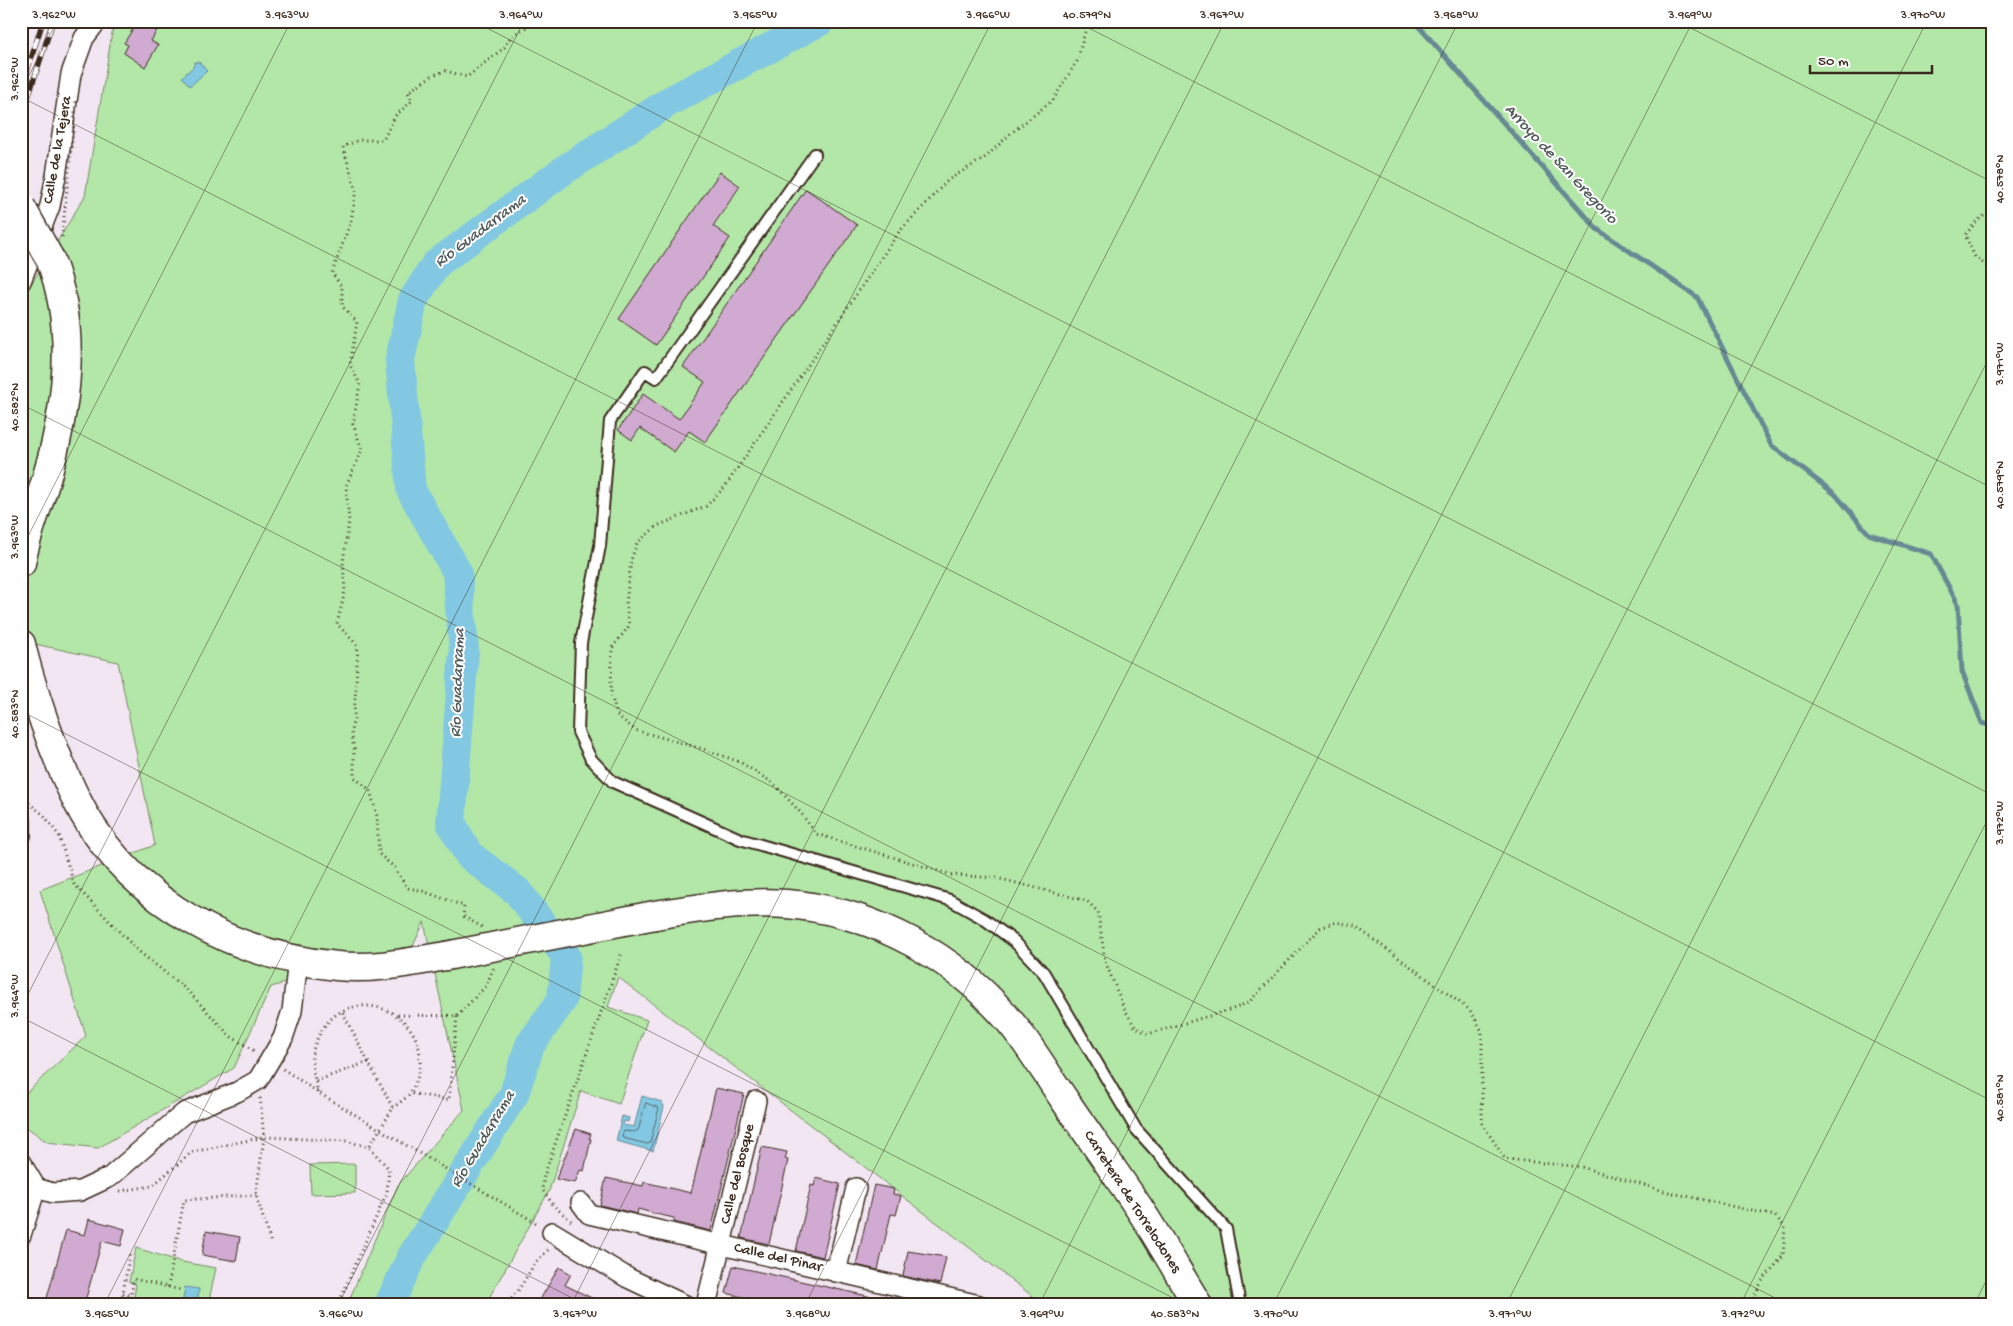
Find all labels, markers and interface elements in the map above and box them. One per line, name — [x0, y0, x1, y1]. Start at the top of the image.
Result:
text: 3.962°W — [31, 9, 76, 23]
text: 3.963°W — [264, 9, 309, 23]
text: 3.964°W — [498, 9, 543, 23]
text: 3.965°W — [732, 9, 777, 23]
text: 3.966°W — [965, 9, 1010, 23]
text: 40.579°N — [1063, 9, 1111, 23]
text: 3.967°W — [1199, 9, 1244, 23]
text: 3.968°W — [1433, 9, 1478, 23]
text: 3.969°W — [1667, 9, 1712, 23]
text: 3.970°W — [1900, 9, 1945, 23]
scale bar — [1810, 42, 1933, 74]
text: 50 m — [1818, 53, 1849, 71]
text: 3.962°W — [9, 57, 23, 102]
street label: Calle de la Tejera — [40, 94, 76, 205]
water label: Arroyo de San Gregorio — [1500, 101, 1621, 229]
text: 40.578°N — [1994, 155, 2008, 203]
water label: Río Guadarrama — [432, 191, 531, 272]
text: 3.971°W — [1994, 343, 2008, 386]
text: 40.582°N — [9, 383, 23, 431]
text: 40.579°N — [1994, 461, 2008, 509]
text: 3.963°W — [9, 515, 23, 560]
water label: Río Guadarrama — [448, 627, 470, 738]
text: 40.583°N — [9, 690, 23, 738]
text: 3.972°W — [1994, 801, 2008, 846]
text: 3.964°W — [9, 974, 23, 1019]
text: 40.581°N — [1994, 1074, 2008, 1122]
water label: Río Guadarrama — [448, 1087, 521, 1192]
street label: Calle del Bosque — [717, 1122, 759, 1226]
street label: Carretera de Torrelodones — [1079, 1128, 1185, 1277]
street label: Calle del Pinar — [732, 1239, 826, 1277]
text: 3.965°W — [84, 1308, 129, 1322]
text: 3.966°W — [318, 1308, 363, 1322]
text: 3.967°W — [552, 1308, 597, 1322]
text: 3.968°W — [785, 1308, 830, 1322]
text: 3.969°W — [1019, 1308, 1064, 1322]
text: 40.583°N — [1151, 1308, 1199, 1322]
text: 3.970°W — [1253, 1308, 1298, 1322]
text: 3.971°W — [1488, 1308, 1531, 1322]
text: 3.972°W — [1720, 1308, 1765, 1322]

